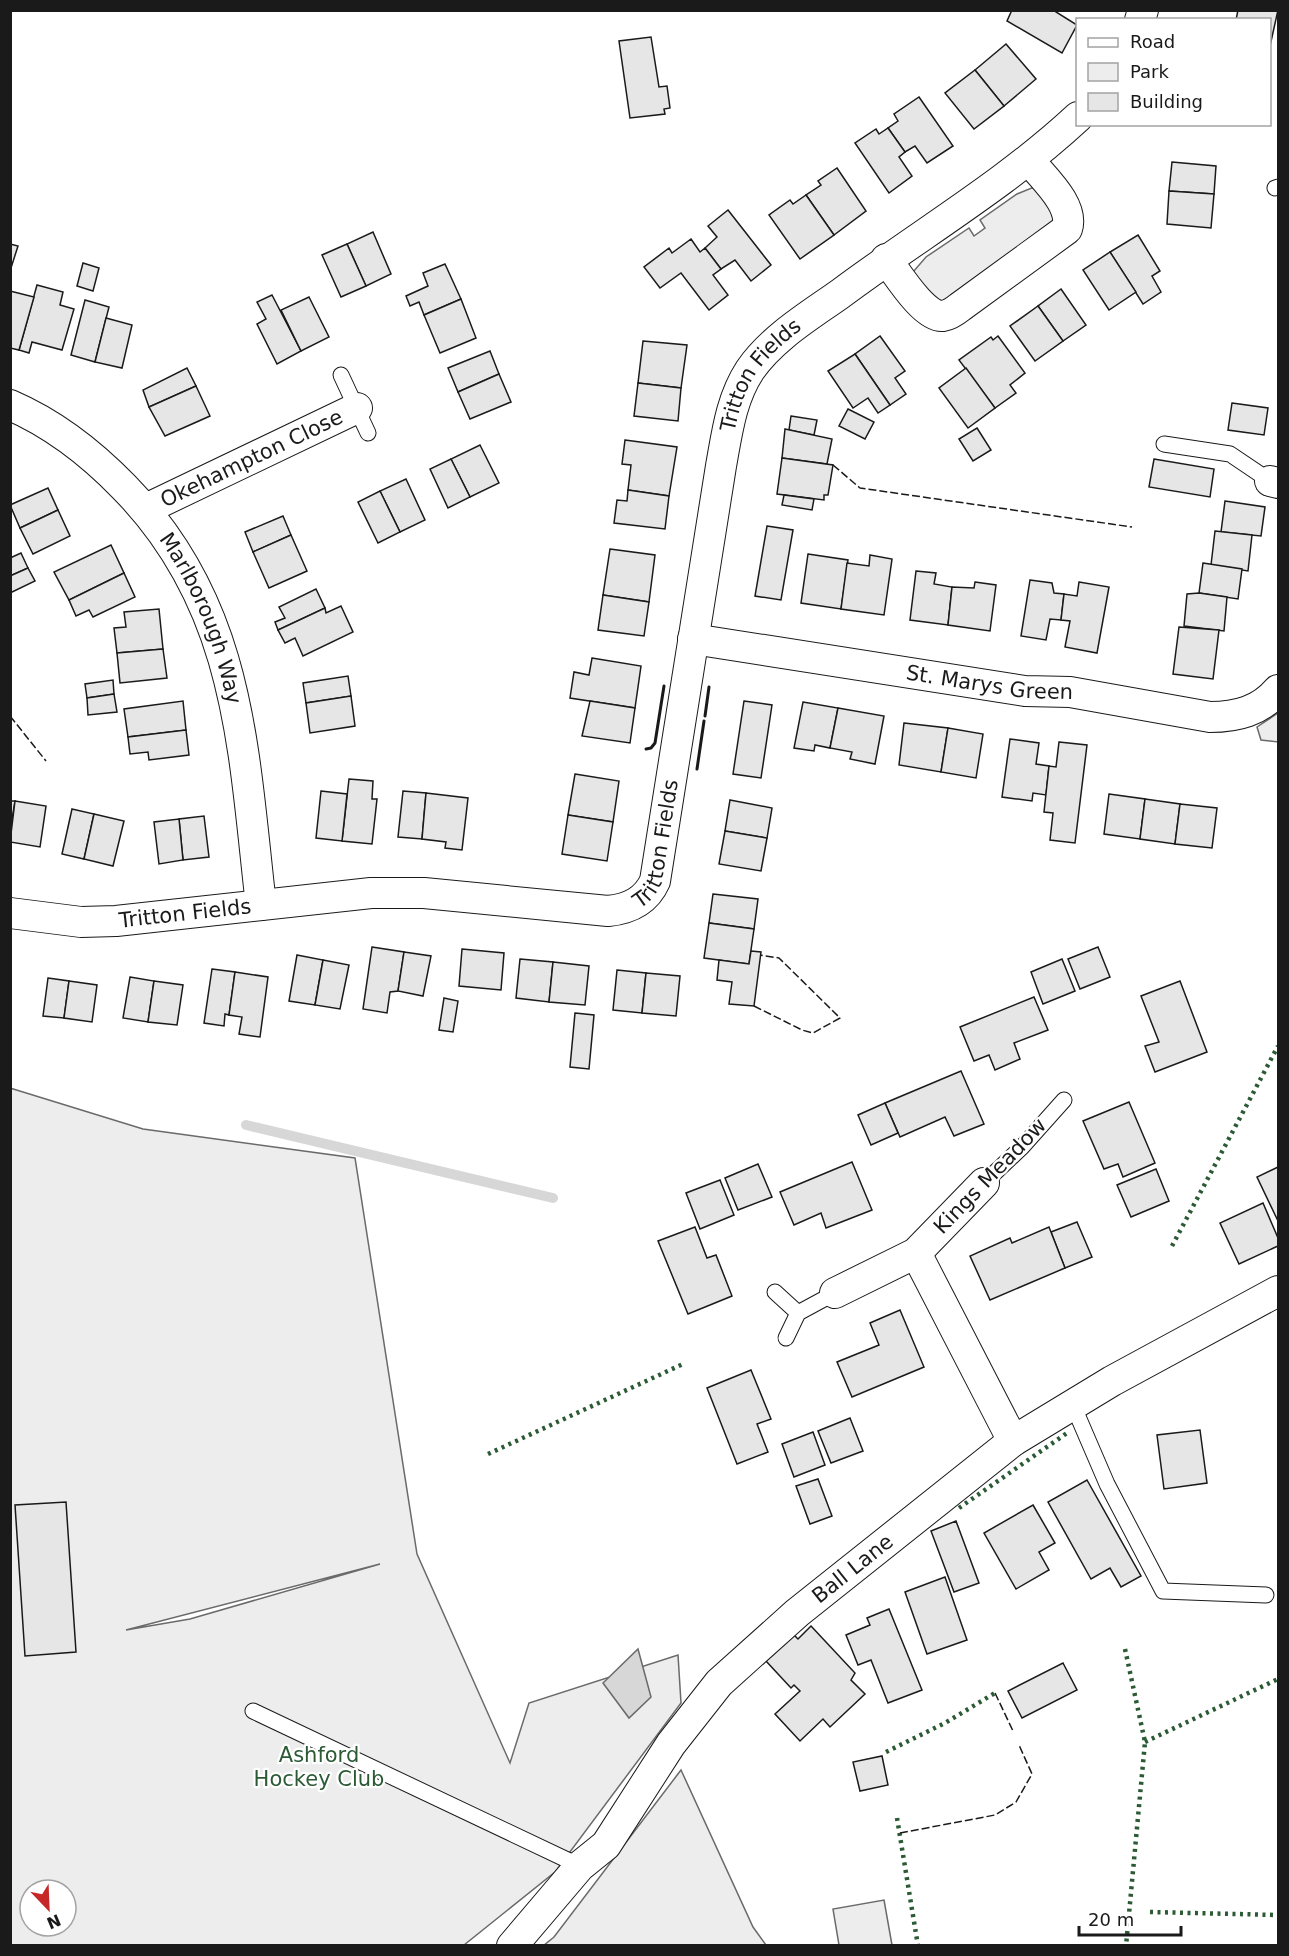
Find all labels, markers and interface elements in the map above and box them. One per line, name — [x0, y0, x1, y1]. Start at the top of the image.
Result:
legend — [1076, 18, 1271, 126]
text: Road — [1130, 31, 1175, 52]
text: Park — [1130, 61, 1169, 82]
text: Building — [1130, 91, 1203, 112]
street label: Tritton Fields — [715, 314, 806, 435]
street label: Okehampton Close — [157, 405, 347, 512]
street label: Marlborough Way — [154, 528, 246, 706]
street label: St. Marys Green — [904, 661, 1073, 704]
street label: Tritton Fields — [628, 778, 683, 914]
street label: Tritton Fields — [117, 894, 252, 933]
street label: Kings Meadow — [929, 1113, 1051, 1239]
street label: Ball Lane — [807, 1529, 898, 1608]
park label: Ashford Hockey Club — [254, 1743, 384, 1791]
north arrow — [18, 1878, 78, 1938]
scale bar — [1079, 1899, 1181, 1937]
text: 20 m — [1088, 1909, 1134, 1930]
text: N — [44, 1910, 64, 1933]

